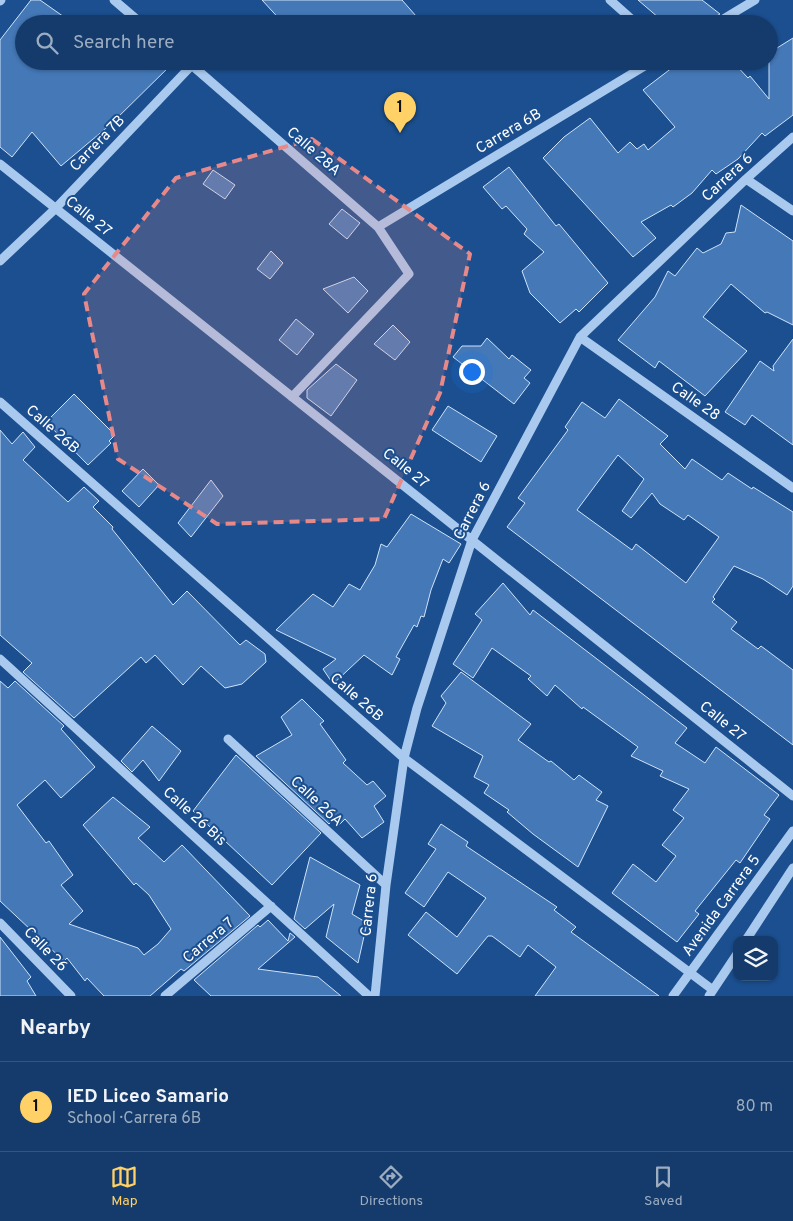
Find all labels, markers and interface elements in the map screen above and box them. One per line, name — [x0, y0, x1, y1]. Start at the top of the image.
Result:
search box — [15, 15, 778, 70]
icon: search — [33, 29, 61, 57]
text: Search here — [73, 31, 175, 55]
pin: 1 — [384, 92, 416, 133]
street label: Carrera 6B — [473, 105, 545, 159]
street label: Carrera 7B — [66, 112, 130, 176]
street label: Calle 28A — [282, 123, 344, 181]
street label: Carrera 6 — [698, 149, 758, 206]
street label: Calle 27 — [61, 193, 115, 241]
your location — [459, 359, 485, 385]
street label: Calle 28 — [667, 378, 723, 426]
street label: Calle 26B — [21, 401, 83, 459]
street label: Calle 27 — [378, 445, 432, 493]
street label: Carrera 6 — [450, 479, 496, 543]
street label: Calle 26B — [325, 669, 387, 727]
street label: Calle 27 — [695, 698, 749, 746]
street label: Calle 26A — [286, 773, 346, 831]
street label: Calle 26 Bis — [158, 783, 230, 851]
street label: Avenida Carrera 5 — [679, 852, 765, 960]
street label: Carrera 6 — [357, 873, 383, 937]
street label: Carrera 7 — [179, 914, 239, 968]
street label: Calle 26 — [19, 924, 71, 976]
map controls — [733, 936, 778, 981]
button: layers — [733, 936, 778, 981]
text: Nearby — [20, 1015, 91, 1042]
text: IED Liceo Samario — [67, 1085, 229, 1109]
text: 1 — [33, 1097, 39, 1117]
text: 80 m — [736, 1097, 773, 1117]
text: School · Carrera 6B — [67, 1109, 201, 1129]
tab: Map — [110, 1163, 138, 1210]
tab: Directions — [359, 1163, 423, 1210]
tab: Saved — [644, 1163, 683, 1210]

